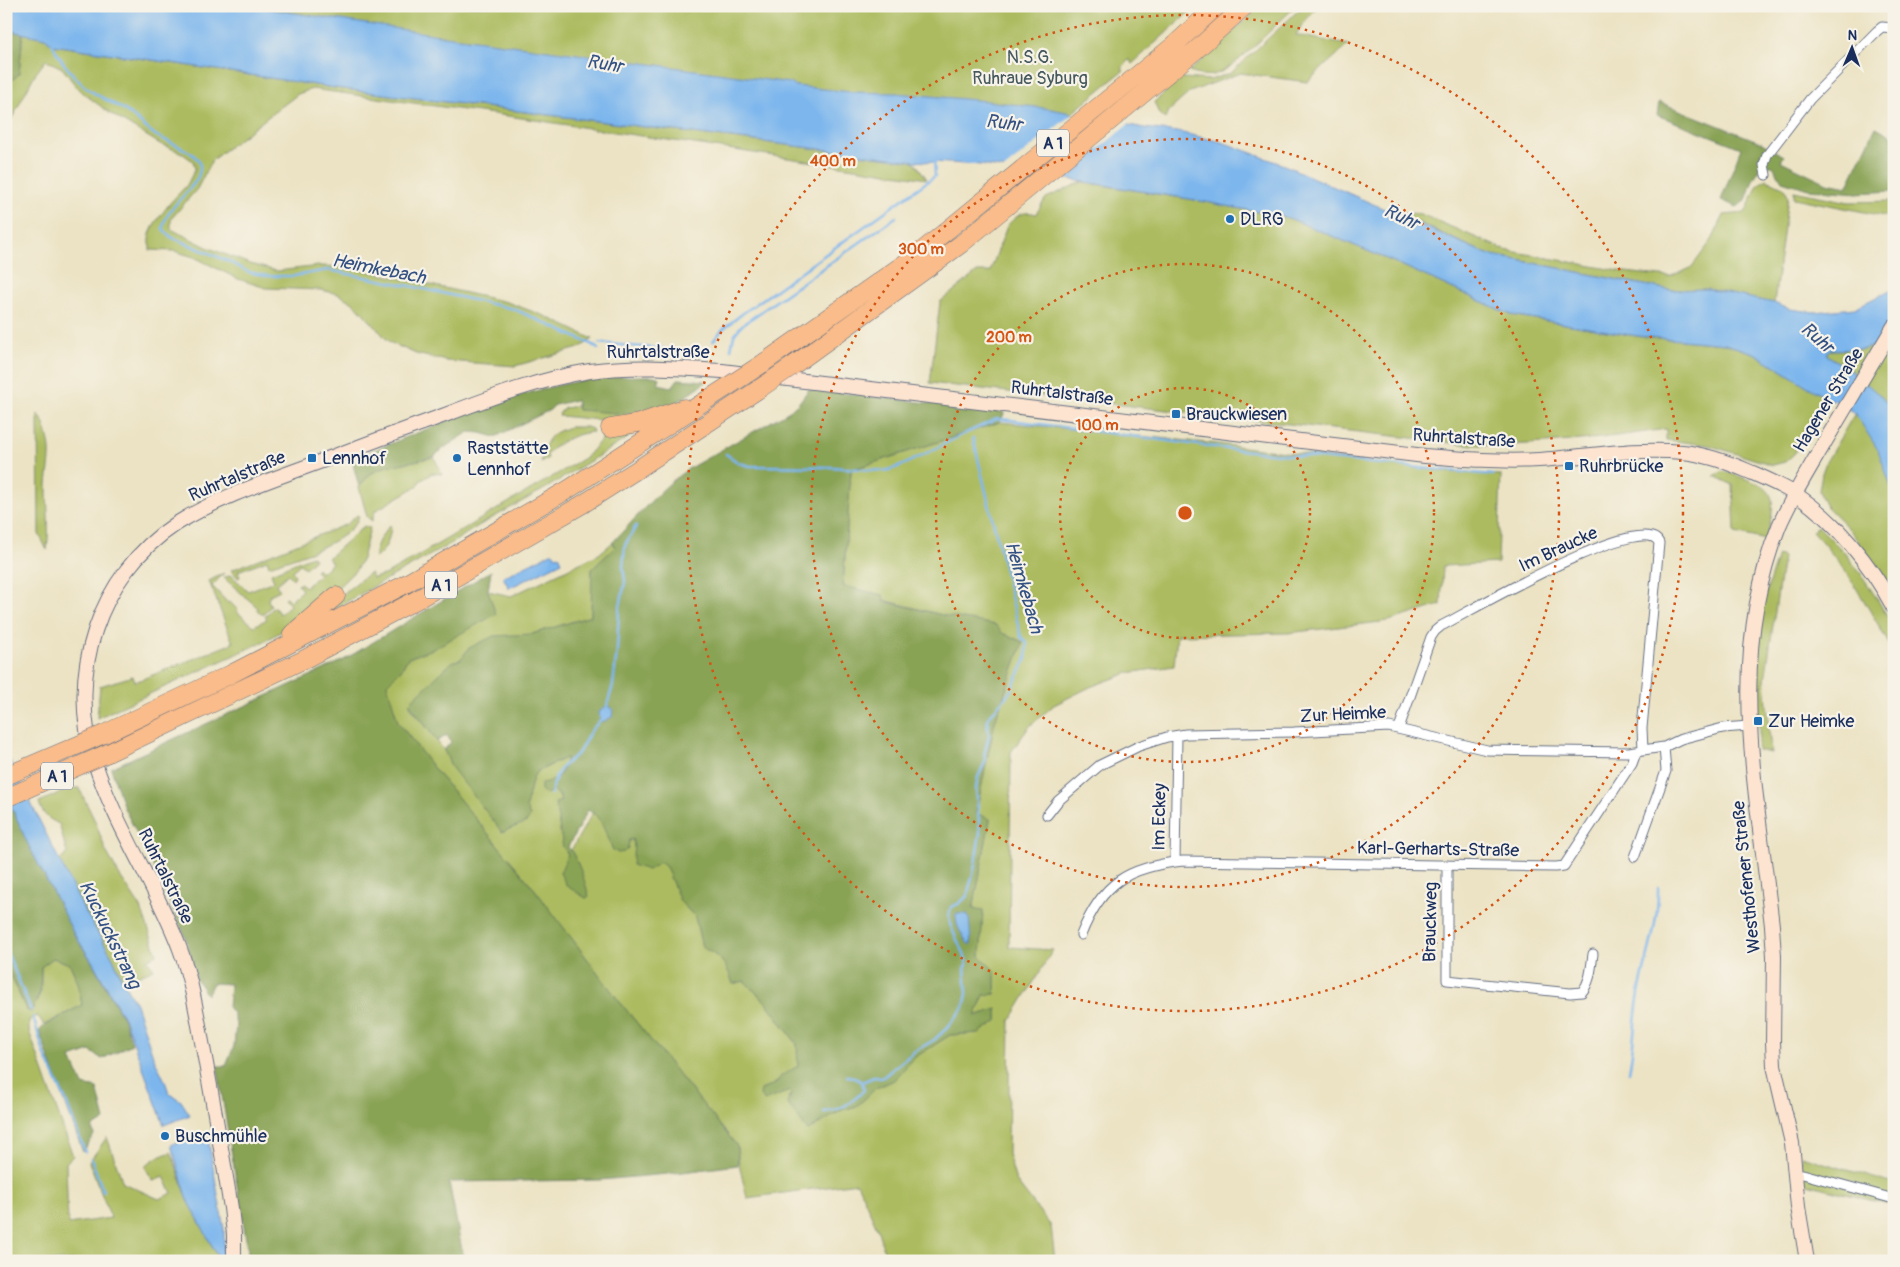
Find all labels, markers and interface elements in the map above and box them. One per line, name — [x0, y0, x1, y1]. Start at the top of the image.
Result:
north arrow — [1828, 22, 1878, 72]
text: N — [1847, 27, 1857, 44]
park label: N.S.G. Ruhraue Syburg — [972, 46, 1088, 90]
water label: Ruhr — [585, 49, 627, 79]
water label: Ruhr — [984, 109, 1026, 137]
road number: A 1 — [1037, 130, 1069, 156]
text: 400 m — [810, 152, 856, 171]
water label: Ruhr — [1380, 198, 1425, 236]
place label: DLRG — [1240, 208, 1284, 231]
marker: DLRG — [1224, 213, 1236, 225]
text: 300 m — [898, 240, 944, 259]
water label: Heimkebach — [330, 248, 429, 290]
water label: Ruhr — [1796, 317, 1841, 360]
text: 200 m — [986, 328, 1032, 347]
street label: Ruhrtalstraße — [606, 341, 710, 364]
street label: Hagener Straße — [1788, 344, 1869, 457]
street label: Ruhrtalstraße — [1009, 376, 1115, 411]
place label: Brauckwiesen — [1186, 403, 1287, 426]
marker: Brauckwiesen — [1170, 408, 1182, 420]
text: 100 m — [1076, 416, 1118, 435]
street label: Ruhrtalstraße — [1412, 423, 1516, 454]
place label: Raststätte Lennhof — [467, 437, 548, 481]
street label: Ruhrtalstraße — [185, 446, 289, 507]
place label: Lennhof — [322, 447, 387, 470]
marker: Lennhof — [306, 452, 318, 464]
marker: Raststätte Lennhof — [451, 452, 463, 464]
place label: Ruhrbrücke — [1579, 455, 1664, 478]
marker: Ruhrbrücke — [1563, 460, 1575, 472]
centre of rings — [1176, 504, 1194, 522]
street label: Im Braucke — [1515, 521, 1601, 578]
water label: Heimkebach — [999, 539, 1049, 637]
road number: A 1 — [425, 572, 457, 598]
street label: Zur Heimke — [1299, 701, 1387, 728]
place label: Zur Heimke — [1768, 710, 1854, 733]
marker: Zur Heimke — [1752, 715, 1764, 727]
road number: A 1 — [41, 762, 73, 789]
street label: Im Eckey — [1147, 783, 1172, 851]
street label: Westhofener Straße — [1727, 800, 1766, 954]
street label: Ruhrtalstraße — [133, 825, 199, 928]
street label: Karl-Gerharts-Straße — [1357, 837, 1519, 862]
water label: Kuckuckstrang — [74, 876, 147, 994]
street label: Brauckweg — [1418, 882, 1443, 962]
place label: Buschmühle — [175, 1125, 267, 1148]
marker: Buschmühle — [159, 1130, 171, 1142]

